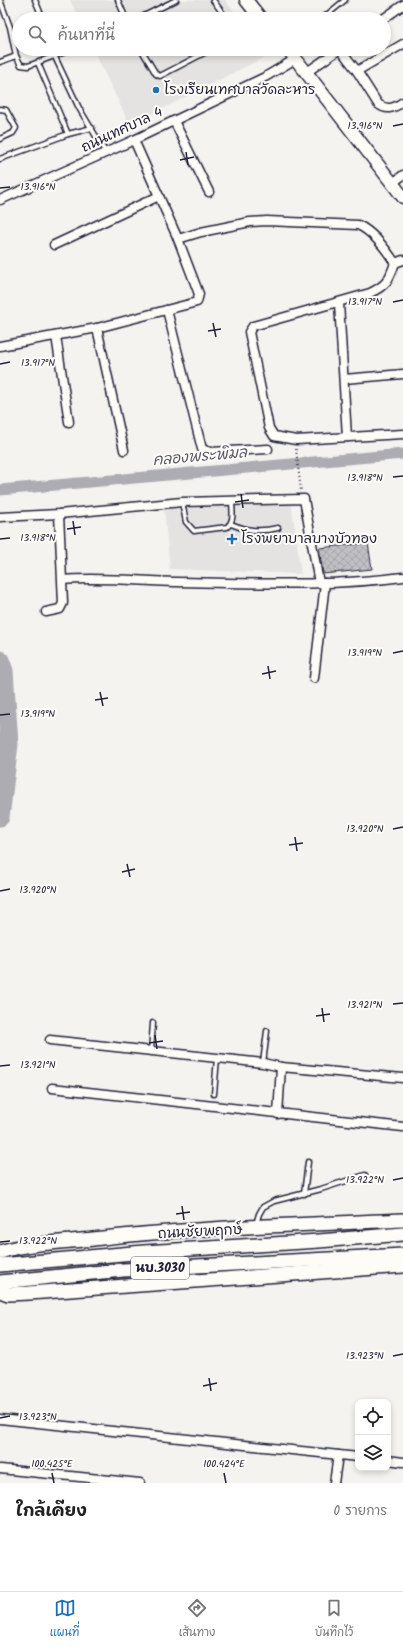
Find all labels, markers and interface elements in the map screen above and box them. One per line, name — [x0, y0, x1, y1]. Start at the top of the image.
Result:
search box — [12, 12, 391, 56]
icon: search — [26, 23, 48, 45]
text: ค้นหาที่นี่ — [58, 24, 115, 48]
place label: โรงเรียนเทศบาลวัดละหาร — [164, 79, 316, 101]
marker: โรงเรียนเทศบาลวัดละหาร — [151, 85, 161, 95]
street label: ถนนเทศบาล 4 — [78, 101, 167, 158]
text: 13.916°N — [348, 118, 383, 134]
text: 13.916°N — [21, 179, 56, 195]
text: 13.917°N — [348, 294, 382, 310]
text: 13.917°N — [21, 355, 55, 371]
water label: คลองพระพิมล — [152, 441, 249, 473]
text: 13.918°N — [347, 470, 383, 486]
place label: โรงพยาบาลบางบัวทอง — [241, 528, 377, 550]
text: 13.918°N — [20, 530, 56, 546]
marker: โรงพยาบาลบางบัวทอง — [226, 533, 238, 545]
text: 13.919°N — [348, 645, 382, 661]
text: 13.919°N — [21, 706, 55, 722]
text: 13.920°N — [346, 821, 384, 837]
text: 13.920°N — [19, 882, 57, 898]
text: 13.921°N — [347, 997, 383, 1013]
text: 13.921°N — [20, 1057, 56, 1073]
text: 13.922°N — [346, 1172, 384, 1188]
street label: ถนนชัยพฤกษ์ — [157, 1219, 243, 1245]
text: 13.922°N — [19, 1233, 57, 1249]
road number: นบ.3030 — [131, 1257, 189, 1279]
text: 13.923°N — [346, 1348, 384, 1364]
map controls — [355, 1399, 391, 1471]
button: locate — [355, 1399, 391, 1435]
text: 13.923°N — [19, 1409, 57, 1425]
button: layers — [355, 1435, 391, 1471]
text: 100.425°E — [31, 1456, 74, 1472]
text: 100.424°E — [203, 1456, 246, 1472]
text: ใกล้เคียง — [16, 1498, 87, 1525]
text: 0 รายการ — [334, 1501, 387, 1522]
tab: แผนที่ — [50, 1597, 79, 1642]
tab: เส้นทาง — [179, 1597, 215, 1642]
tab: บันทึกไว้ — [315, 1597, 353, 1642]

